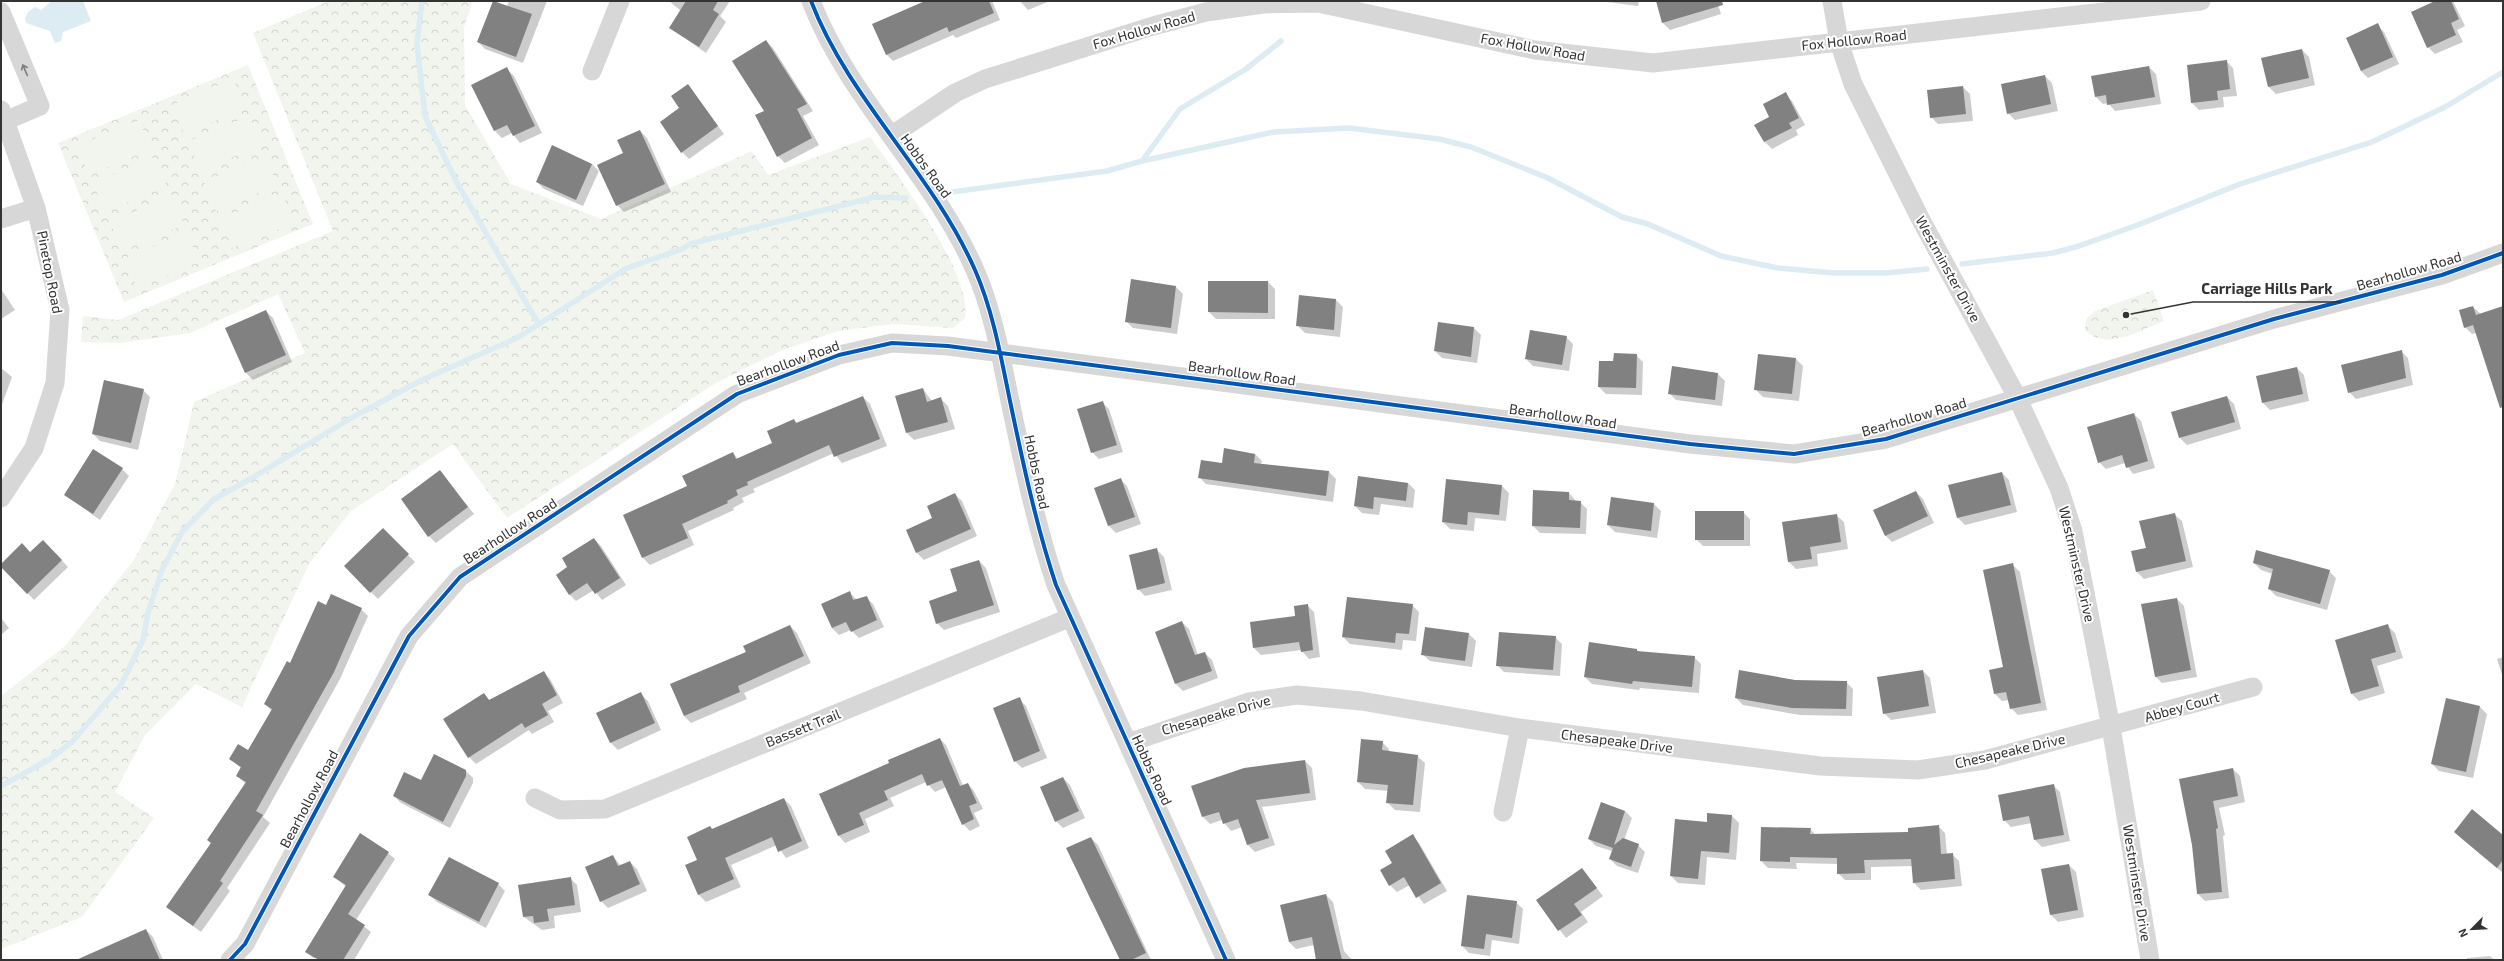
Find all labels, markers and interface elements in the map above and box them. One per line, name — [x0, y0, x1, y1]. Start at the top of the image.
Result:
street label: Fox Hollow Road — [1091, 7, 1197, 52]
street label: Fox Hollow Road — [1800, 26, 1907, 53]
street label: Fox Hollow Road — [1480, 29, 1587, 64]
one-way arrow — [21, 64, 28, 76]
street label: Hobbs Road — [897, 130, 956, 201]
street label: Westminster Drive — [1912, 213, 1985, 325]
street label: Pinetop Road — [34, 229, 67, 315]
street label: Bearhollow Road — [2354, 247, 2463, 294]
callout: Carriage Hills Park — [2193, 275, 2341, 302]
text: Carriage Hills Park — [2201, 279, 2333, 297]
street label: Bearhollow Road — [734, 336, 842, 389]
street label: Bearhollow Road — [1187, 357, 1297, 388]
street label: Bearhollow Road — [1859, 393, 1968, 440]
street label: Bearhollow Road — [1508, 400, 1618, 431]
street label: Hobbs Road — [1021, 433, 1054, 511]
street label: Bearhollow Road — [460, 494, 560, 567]
street label: Westminster Drive — [2056, 504, 2099, 624]
street label: Abbey Court — [2142, 688, 2221, 725]
street label: Chesapeake Drive — [1159, 691, 1272, 738]
street label: Bassett Trail — [763, 704, 844, 750]
street label: Chesapeake Drive — [1560, 725, 1674, 756]
street label: Chesapeake Drive — [1953, 730, 2067, 771]
street label: Hobbs Road — [1129, 732, 1176, 808]
street label: Bearhollow Road — [276, 747, 342, 851]
street label: Westminster Drive — [2120, 823, 2155, 943]
north arrow — [2452, 909, 2492, 949]
text: N — [2455, 927, 2470, 940]

